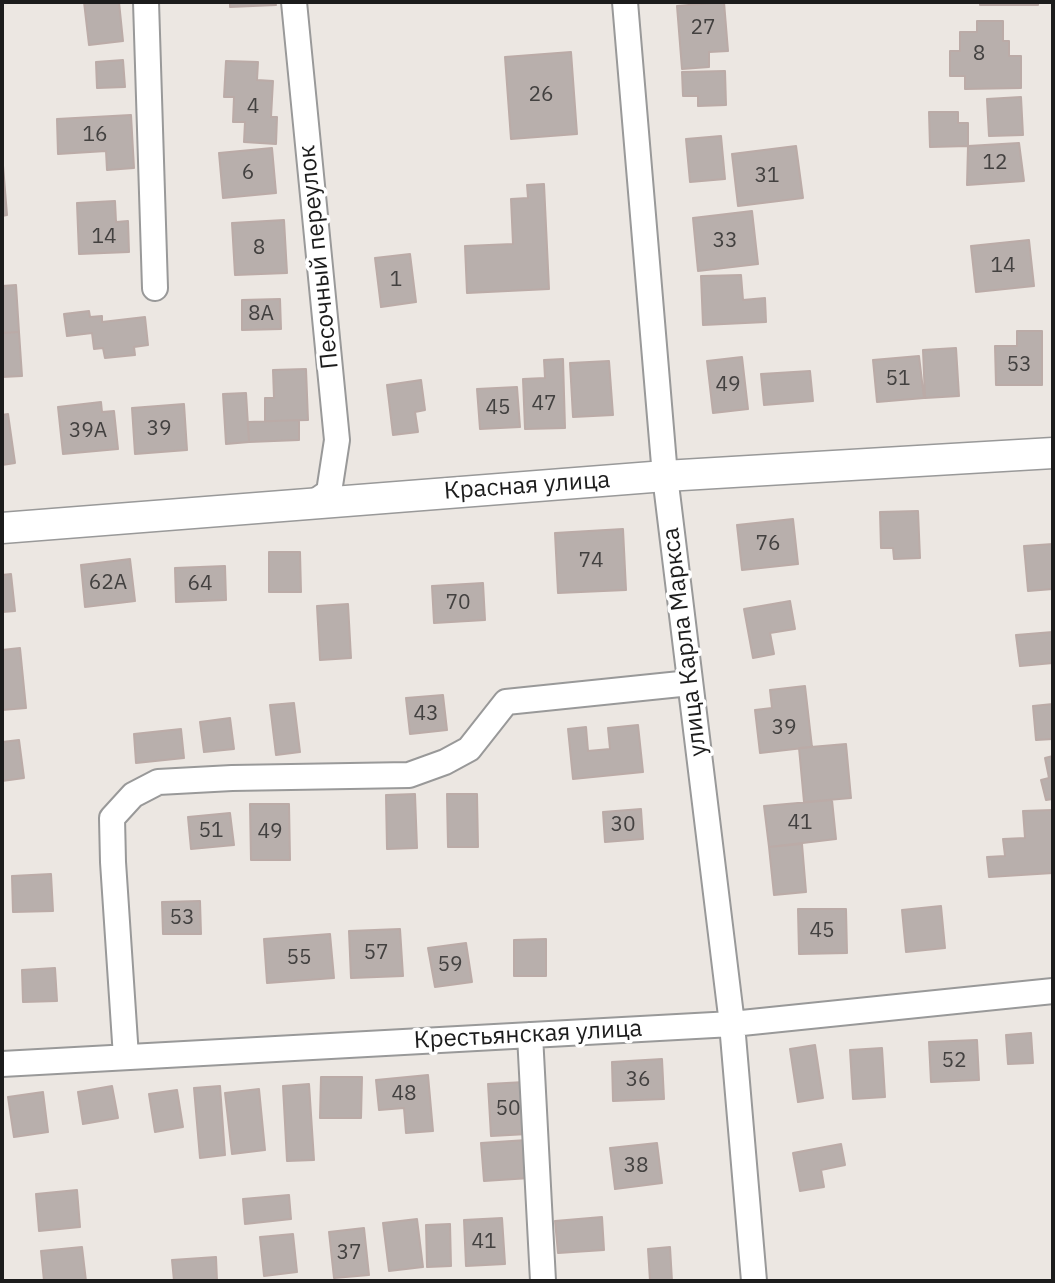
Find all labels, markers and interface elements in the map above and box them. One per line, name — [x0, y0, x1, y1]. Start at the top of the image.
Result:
house number: 27 — [690, 15, 716, 41]
house number: 8 — [973, 41, 985, 67]
house number: 26 — [528, 82, 554, 108]
house number: 4 — [247, 94, 259, 120]
house number: 16 — [82, 122, 108, 148]
street label: Песочный переулок — [293, 144, 345, 370]
house number: 12 — [982, 150, 1008, 176]
house number: 6 — [242, 160, 254, 186]
house number: 31 — [754, 163, 780, 189]
house number: 14 — [91, 224, 117, 250]
house number: 33 — [712, 228, 738, 254]
house number: 8 — [253, 235, 265, 261]
house number: 14 — [990, 253, 1016, 279]
house number: 1 — [390, 267, 402, 293]
house number: 8А — [248, 301, 274, 327]
house number: 53 — [1006, 352, 1032, 378]
house number: 51 — [885, 366, 911, 392]
house number: 49 — [715, 372, 741, 398]
house number: 47 — [531, 391, 557, 417]
house number: 45 — [485, 395, 511, 421]
house number: 39 — [146, 416, 172, 442]
house number: 39А — [69, 418, 107, 444]
street label: Красная улица — [443, 466, 611, 506]
street label: улица Карла Маркса — [657, 526, 713, 758]
house number: 76 — [755, 531, 781, 557]
house number: 74 — [578, 548, 604, 574]
house number: 62А — [89, 570, 127, 596]
house number: 64 — [187, 571, 213, 597]
house number: 70 — [445, 590, 471, 616]
house number: 43 — [413, 701, 439, 727]
house number: 39 — [771, 715, 797, 741]
house number: 41 — [787, 810, 813, 836]
house number: 30 — [610, 812, 636, 838]
house number: 51 — [198, 818, 224, 844]
house number: 49 — [257, 819, 283, 845]
house number: 53 — [169, 905, 195, 931]
house number: 45 — [809, 918, 835, 944]
house number: 57 — [363, 940, 389, 966]
house number: 55 — [286, 945, 312, 971]
house number: 59 — [437, 952, 463, 978]
street label: Крестьянская улица — [413, 1015, 643, 1055]
house number: 52 — [941, 1048, 967, 1074]
house number: 36 — [625, 1067, 651, 1093]
house number: 48 — [391, 1081, 417, 1107]
house number: 50 — [495, 1096, 521, 1122]
house number: 38 — [623, 1153, 649, 1179]
house number: 41 — [471, 1229, 497, 1255]
house number: 37 — [336, 1240, 362, 1266]

